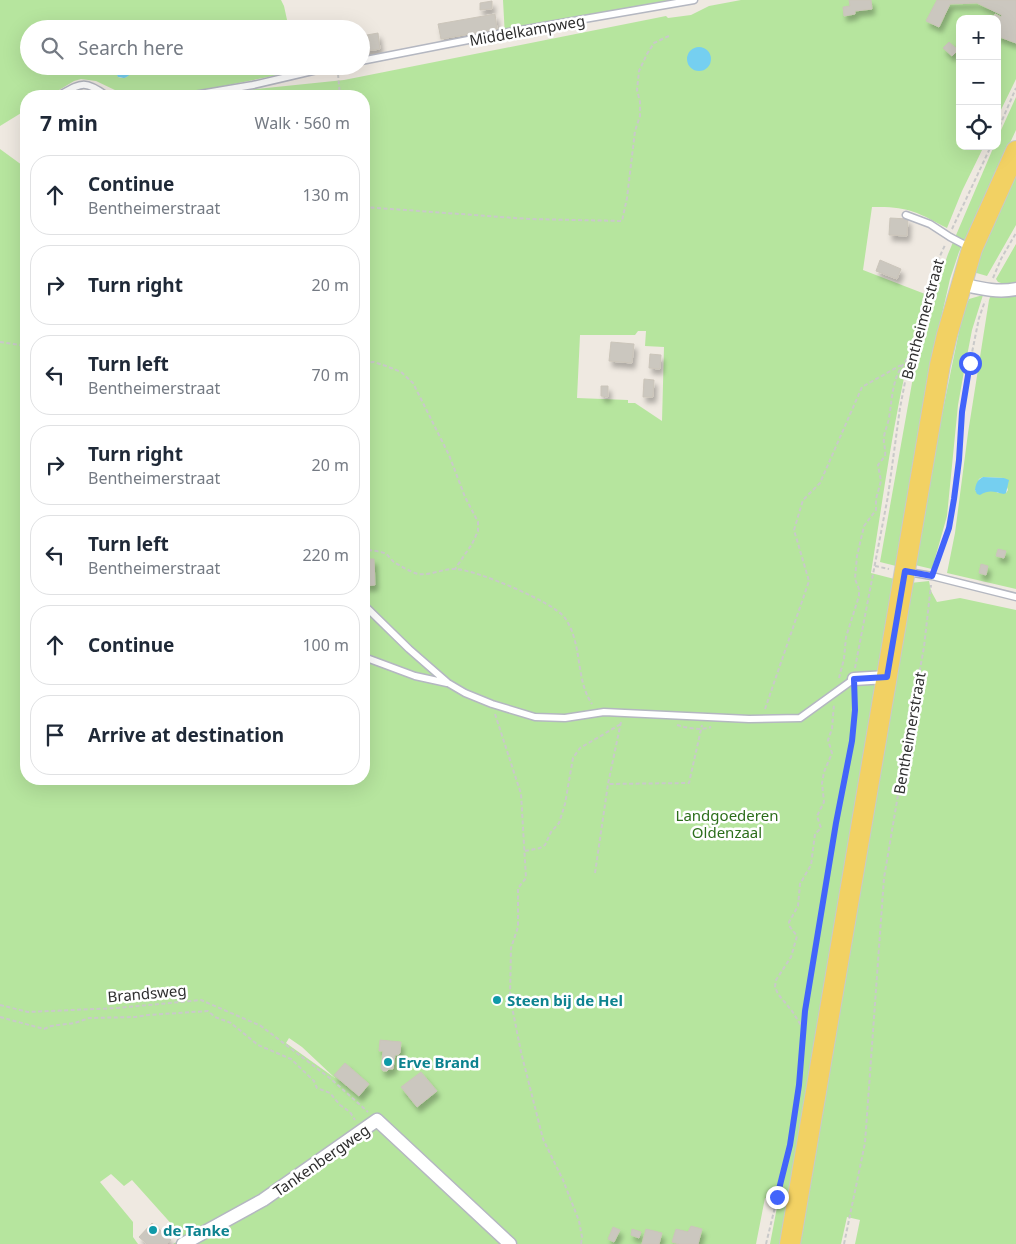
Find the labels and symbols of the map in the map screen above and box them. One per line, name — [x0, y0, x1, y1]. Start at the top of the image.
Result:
street label: Middelkampweg — [468, 10, 586, 50]
street label: Bentheimerstraat — [896, 256, 948, 381]
route start — [959, 352, 982, 375]
street label: Bentheimerstraat — [888, 670, 930, 796]
park label: Landgoederen Oldenzaal — [676, 805, 778, 842]
street label: Brandsweg — [107, 980, 187, 1006]
place label: Steen bij de Hel — [507, 990, 623, 1010]
marker: Steen bij de Hel — [491, 994, 503, 1006]
place label: Erve Brand — [398, 1052, 479, 1072]
marker: Erve Brand — [382, 1056, 394, 1068]
street label: Tankenbergweg — [269, 1119, 373, 1201]
route end — [766, 1186, 789, 1209]
place label: de Tanke — [163, 1220, 230, 1240]
marker: de Tanke — [147, 1224, 159, 1236]

